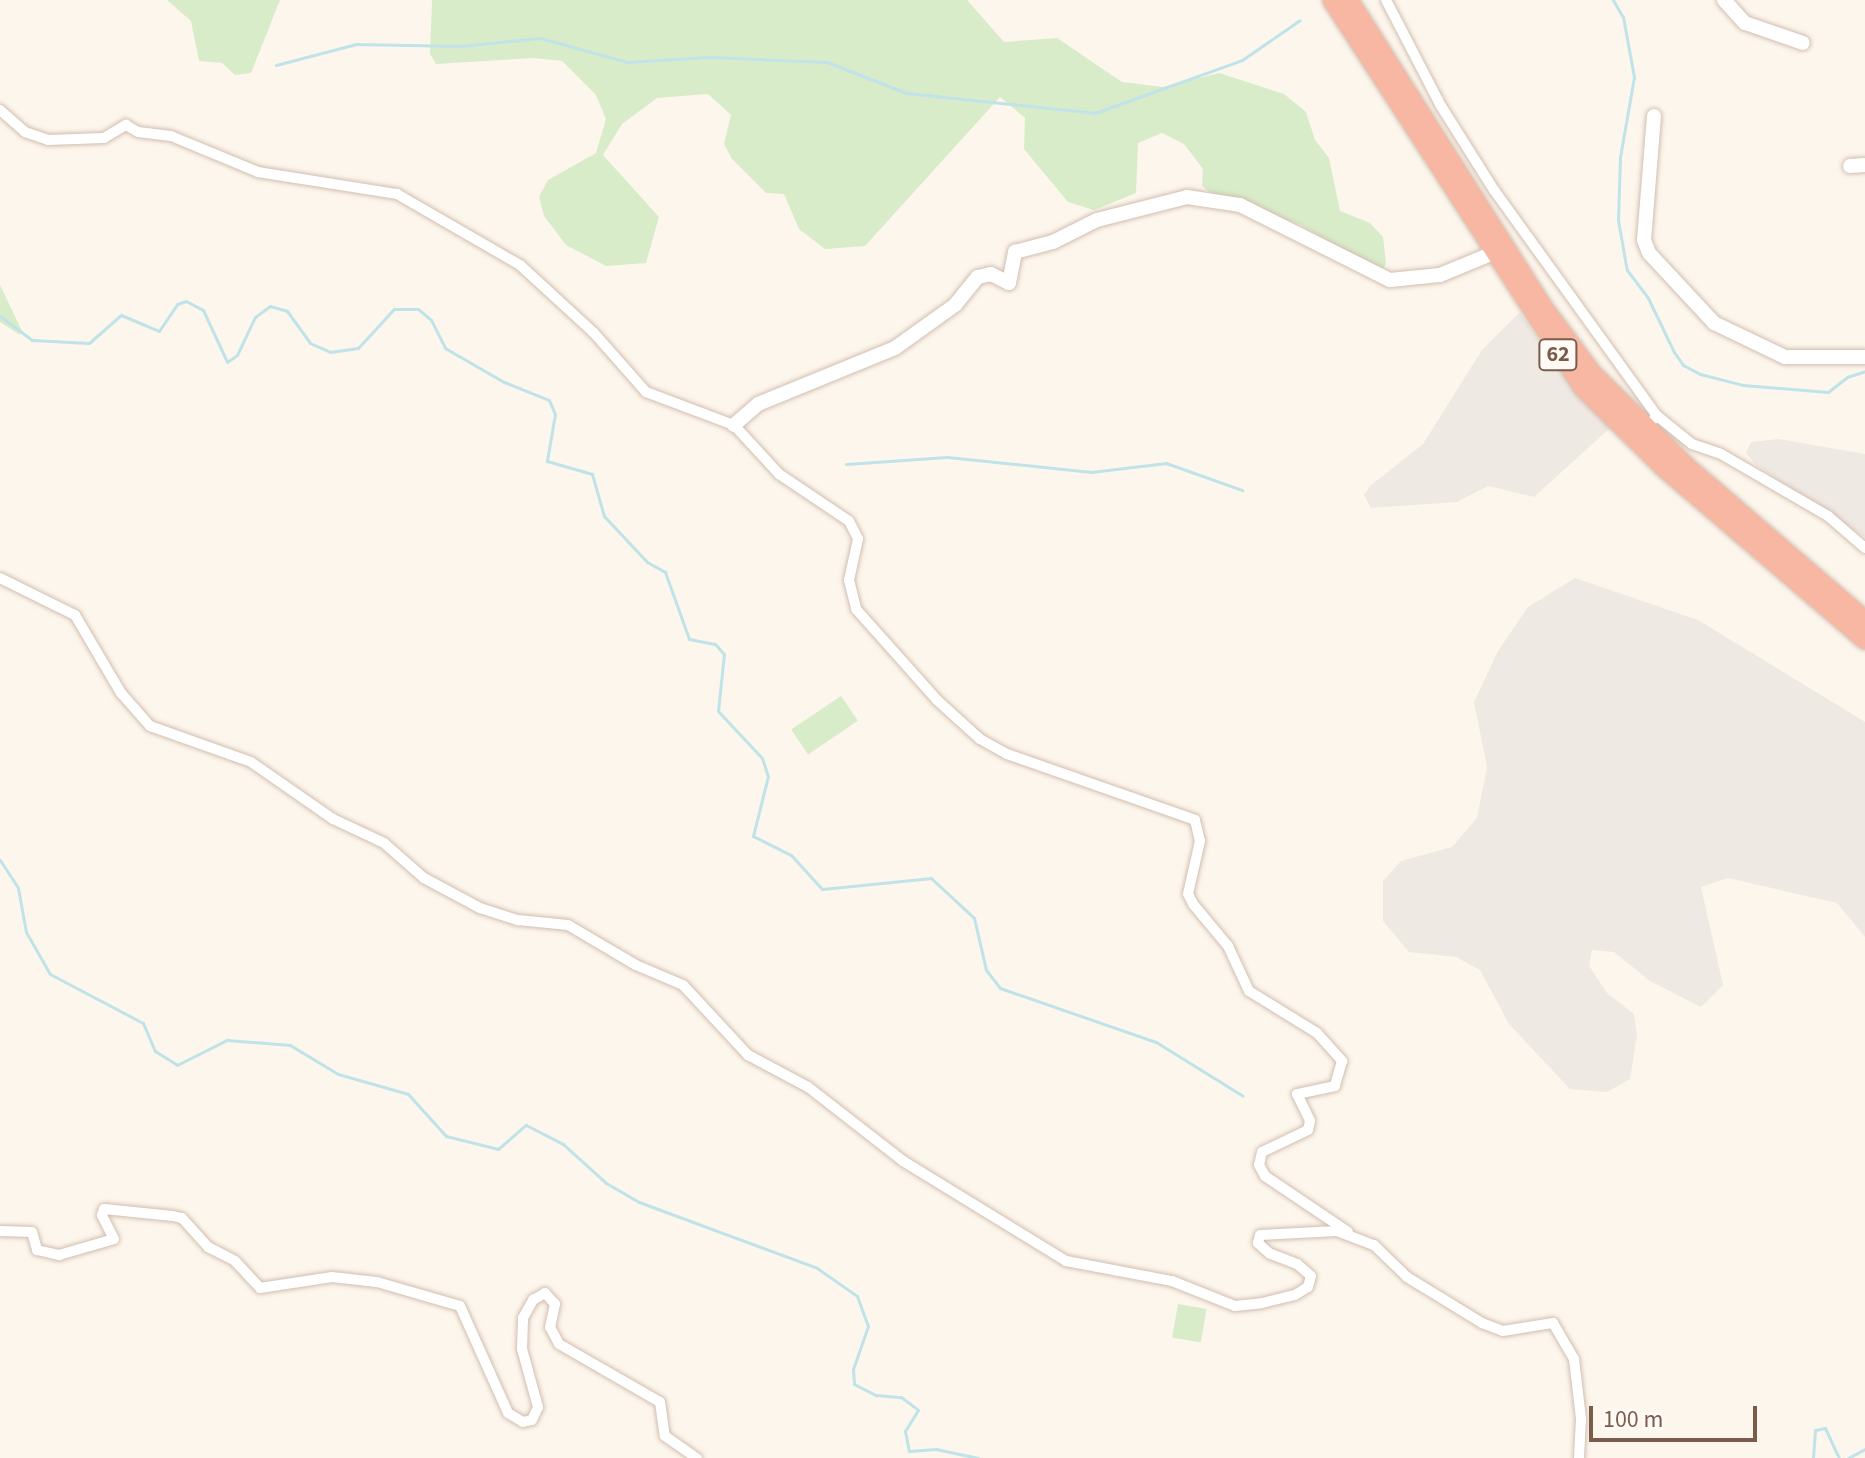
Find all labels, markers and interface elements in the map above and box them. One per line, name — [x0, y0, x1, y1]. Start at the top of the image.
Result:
road number: 62 — [1538, 337, 1578, 373]
scale bar — [1593, 1390, 1761, 1440]
text: 100 m — [1603, 1402, 1663, 1437]

